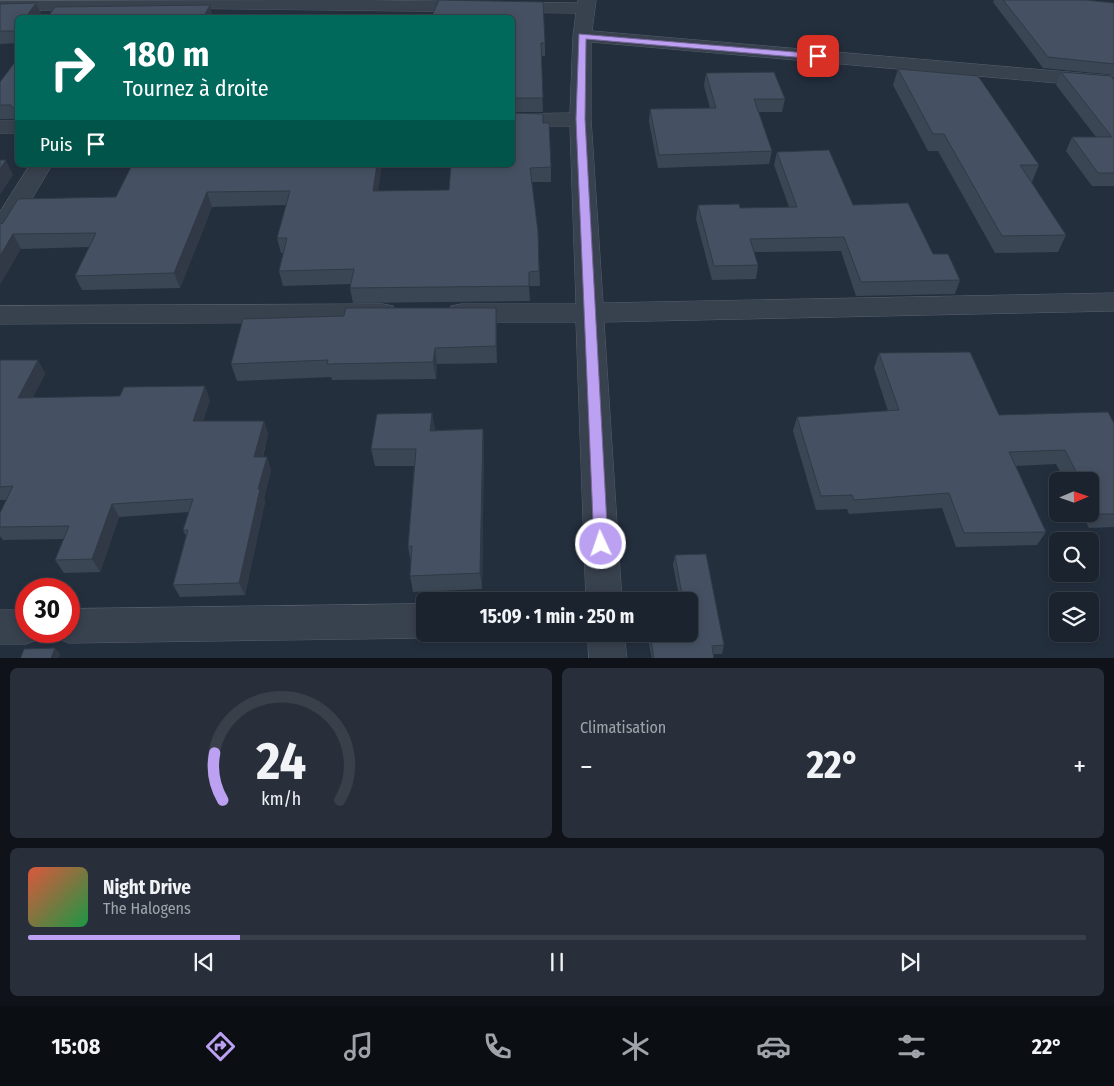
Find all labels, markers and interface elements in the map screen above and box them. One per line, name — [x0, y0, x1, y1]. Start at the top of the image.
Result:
text: 180 m — [123, 33, 209, 75]
icon: right — [40, 35, 105, 100]
pin — [797, 35, 839, 77]
icon: arrive — [804, 42, 832, 70]
text: Tournez à droite — [123, 75, 269, 102]
icon: arrive — [82, 130, 110, 158]
text: Puis — [40, 133, 72, 156]
north arrow — [1049, 472, 1099, 522]
map controls — [1049, 472, 1099, 642]
position arrow — [574, 517, 626, 569]
button: search — [1049, 532, 1099, 582]
speed limit sign: 30 — [15, 578, 80, 643]
button: layers — [1049, 592, 1099, 642]
text: 15:09 · 1 min · 250 m — [480, 605, 634, 628]
text: Climatisation — [580, 718, 666, 737]
text: 24 — [255, 730, 306, 793]
text: 22° — [806, 742, 859, 788]
text: − — [580, 750, 593, 783]
text: + — [1073, 750, 1086, 783]
text: km/h — [261, 788, 301, 810]
text: Night Drive — [103, 876, 191, 899]
text: The Halogens — [103, 899, 191, 918]
icon: previous — [190, 948, 218, 976]
icon: pause — [543, 948, 571, 976]
icon: next — [896, 948, 924, 976]
icon: directions — [203, 1029, 238, 1064]
icon: music — [341, 1029, 376, 1064]
icon: phone — [480, 1029, 515, 1064]
icon: climate — [618, 1029, 653, 1064]
icon: car — [756, 1029, 791, 1064]
icon: filters — [894, 1029, 929, 1064]
text: 15:08 — [52, 1033, 100, 1060]
text: 22° — [1032, 1033, 1062, 1060]

